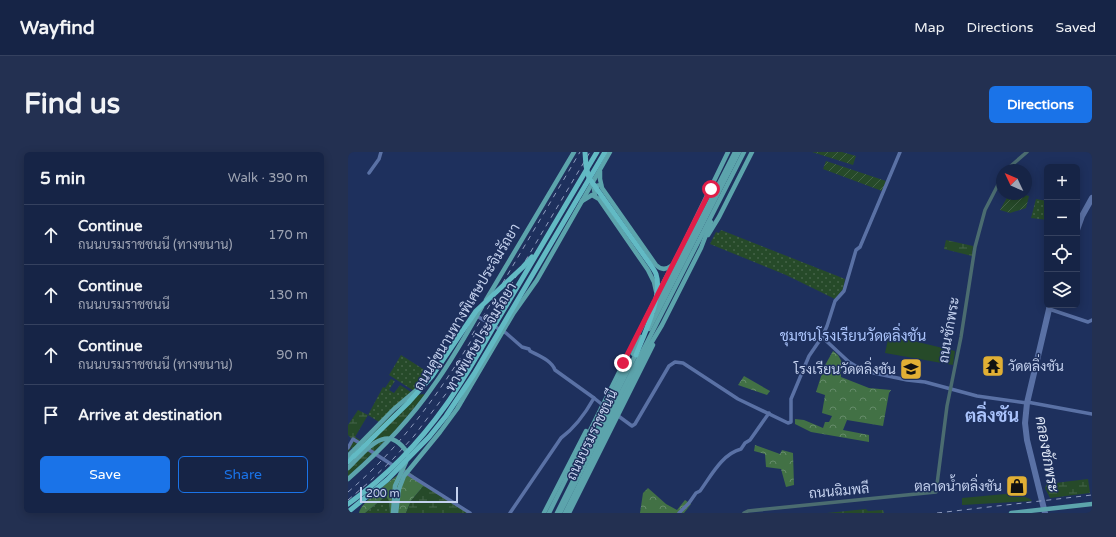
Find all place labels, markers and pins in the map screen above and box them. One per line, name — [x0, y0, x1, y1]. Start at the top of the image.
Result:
temple icon: วัดตลิ่งชัน — [980, 353, 1006, 379]
place label: วัดตลิ่งชัน — [1008, 354, 1064, 375]
school or university icon: โรงเรียนวัดตลิ่งชัน — [898, 356, 924, 382]
place label: โรงเรียนวัดตลิ่งชัน — [793, 357, 896, 378]
shop icon: ตลาดน้ำตลิ่งชัน — [1004, 473, 1030, 499]
place label: ตลาดน้ำตลิ่งชัน — [914, 474, 1002, 495]

